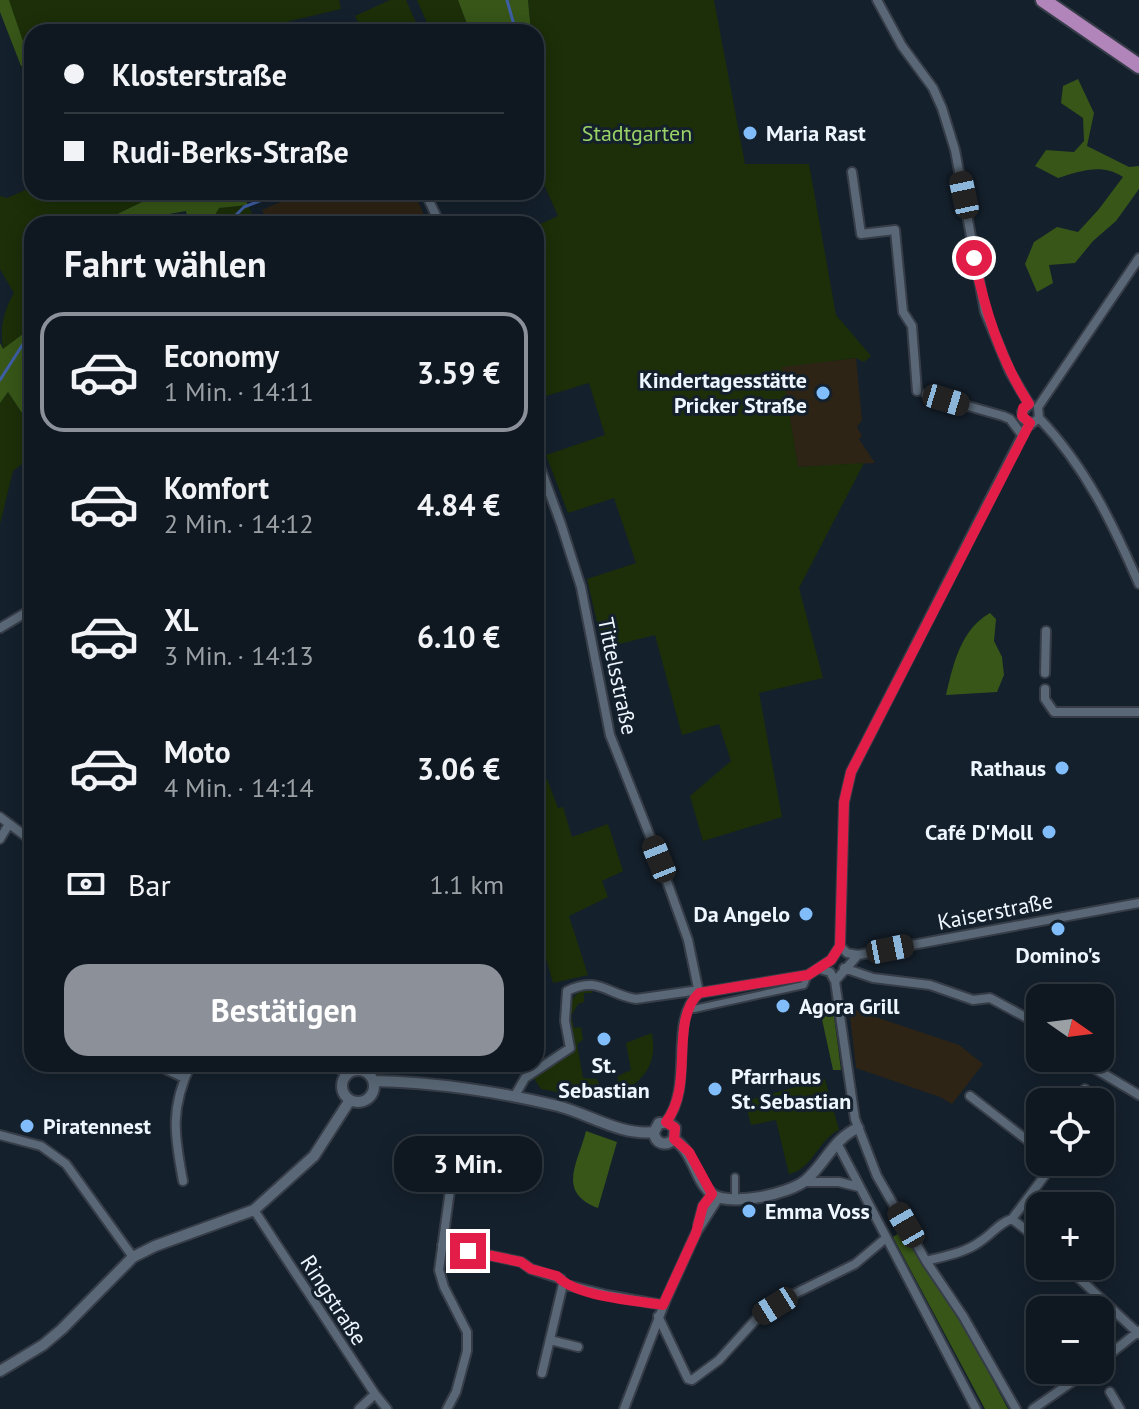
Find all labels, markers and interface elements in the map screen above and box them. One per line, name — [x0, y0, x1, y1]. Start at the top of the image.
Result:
text: Klosterstraße — [112, 55, 287, 94]
park label: Stadtgarten — [582, 119, 692, 147]
place label: Maria Rast — [766, 119, 866, 147]
marker: Maria Rast — [741, 124, 759, 142]
text: Rudi-Berks-Straße — [112, 132, 349, 171]
car — [947, 169, 981, 221]
text: Fahrt wählen — [64, 240, 267, 287]
route start — [956, 240, 992, 276]
icon: car — [68, 336, 140, 408]
text: Economy — [164, 336, 279, 375]
text: 3.59 € — [417, 353, 500, 392]
place label: Kindertagesstätte Pricker Straße — [639, 366, 807, 419]
text: 1 Min. · 14:11 — [164, 375, 314, 408]
car — [920, 382, 972, 418]
marker: Kindertagesstätte Pricker Straße — [814, 384, 832, 402]
icon: car — [68, 468, 140, 540]
text: Komfort — [164, 468, 269, 507]
text: 4.84 € — [417, 485, 500, 524]
text: 2 Min. · 14:12 — [164, 507, 314, 540]
icon: car — [68, 600, 140, 672]
text: XL — [164, 600, 198, 639]
street label: Tittelsstraße — [592, 615, 644, 737]
text: 6.10 € — [417, 617, 500, 656]
text: 3 Min. · 14:13 — [164, 639, 314, 672]
icon: car — [68, 732, 140, 804]
text: Moto — [164, 732, 231, 771]
text: 3.06 € — [417, 749, 500, 788]
place label: Rathaus — [970, 754, 1046, 782]
marker: Rathaus — [1053, 759, 1071, 777]
text: 4 Min. · 14:14 — [164, 771, 314, 804]
place label: Café D'Moll — [925, 818, 1034, 846]
marker: Café D'Moll — [1040, 823, 1058, 841]
car — [639, 832, 679, 886]
icon: cash — [64, 862, 108, 906]
text: Bar — [128, 865, 171, 904]
text: 1.1 km — [430, 868, 504, 901]
street label: Kaiserstraße — [935, 886, 1055, 936]
place label: Da Angelo — [694, 900, 790, 928]
marker: Da Angelo — [797, 905, 815, 923]
marker: Domino's — [1049, 920, 1067, 938]
car — [864, 933, 916, 965]
place label: Domino's — [1015, 941, 1101, 969]
button: Bestätigen — [64, 964, 504, 1056]
north arrow — [1026, 984, 1114, 1072]
map controls — [1026, 984, 1114, 1384]
place label: Agora Grill — [799, 992, 900, 1020]
marker: Agora Grill — [774, 997, 792, 1015]
marker: St. Sebastian — [595, 1030, 613, 1048]
place label: St. Sebastian — [558, 1051, 650, 1104]
place label: Pfarrhaus St. Sebastian — [731, 1062, 851, 1115]
marker: Pfarrhaus St. Sebastian — [706, 1080, 724, 1098]
button: locate — [1026, 1088, 1114, 1176]
place label: Piratennest — [43, 1112, 151, 1140]
marker: Piratennest — [18, 1117, 36, 1135]
callout: 3 Min. — [394, 1135, 542, 1191]
text: 3 Min. — [433, 1147, 503, 1180]
button: + — [1026, 1192, 1114, 1280]
place label: Emma Voss — [765, 1197, 870, 1225]
car — [884, 1198, 928, 1252]
marker: Emma Voss — [740, 1202, 758, 1220]
route end — [450, 1233, 486, 1269]
street label: Ringstraße — [294, 1250, 374, 1350]
car — [748, 1283, 802, 1329]
button: − — [1026, 1296, 1114, 1384]

